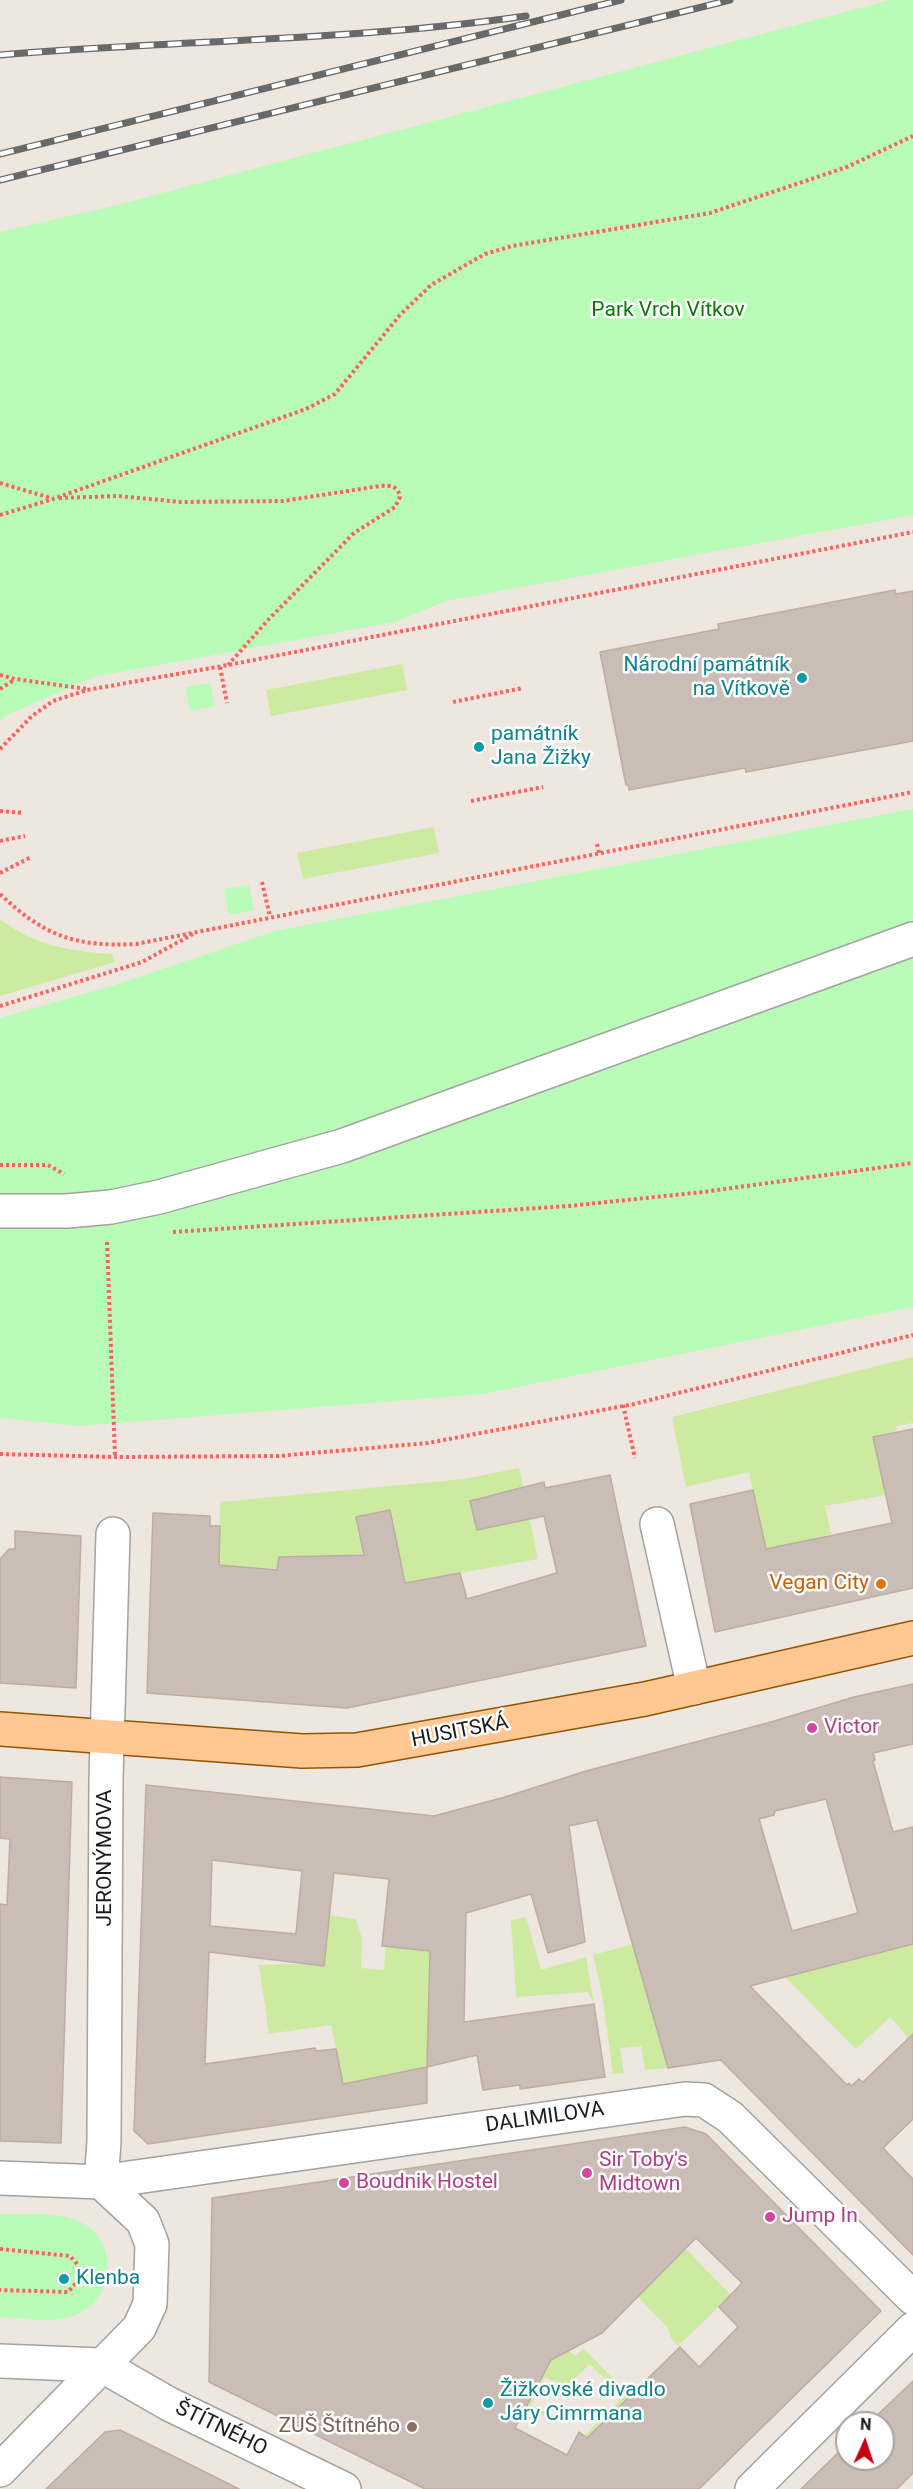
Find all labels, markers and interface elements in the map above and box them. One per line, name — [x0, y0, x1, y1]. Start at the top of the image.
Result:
park label: Park Vrch Vítkov — [591, 298, 745, 324]
place label: Národní památník na Vítkově — [623, 653, 790, 703]
marker: Národní památník na Vítkově — [795, 671, 809, 685]
place label: památník Jana Žižky — [491, 722, 591, 772]
marker: památník Jana Žižky — [472, 740, 486, 754]
place label: Vegan City — [769, 1571, 869, 1597]
marker: Vegan City — [874, 1577, 888, 1591]
street label: HUSITSKÁ — [409, 1710, 511, 1754]
place label: Victor — [824, 1715, 879, 1741]
marker: Victor — [805, 1721, 819, 1735]
street label: JERONÝMOVA — [93, 1789, 119, 1927]
street label: DALIMILOVA — [484, 2097, 606, 2139]
place label: Sir Toby's Midtown — [599, 2148, 688, 2198]
marker: Sir Toby's Midtown — [580, 2166, 594, 2180]
place label: Boudnik Hostel — [356, 2170, 498, 2196]
marker: Boudnik Hostel — [337, 2176, 351, 2190]
place label: Jump In — [782, 2204, 858, 2230]
marker: Jump In — [763, 2210, 777, 2224]
place label: Klenba — [76, 2266, 140, 2292]
marker: Klenba — [57, 2272, 71, 2286]
place label: Žižkovské divadlo Járy Cimrmana — [500, 2378, 666, 2428]
street label: ŠTÍTNÉHO — [171, 2396, 271, 2462]
marker: Žižkovské divadlo Járy Cimrmana — [481, 2396, 495, 2410]
north arrow — [835, 2411, 895, 2471]
place label: ZUŠ Štítného — [278, 2414, 400, 2440]
text: N — [860, 2415, 872, 2434]
marker: ZUŠ Štítného — [405, 2420, 419, 2434]

